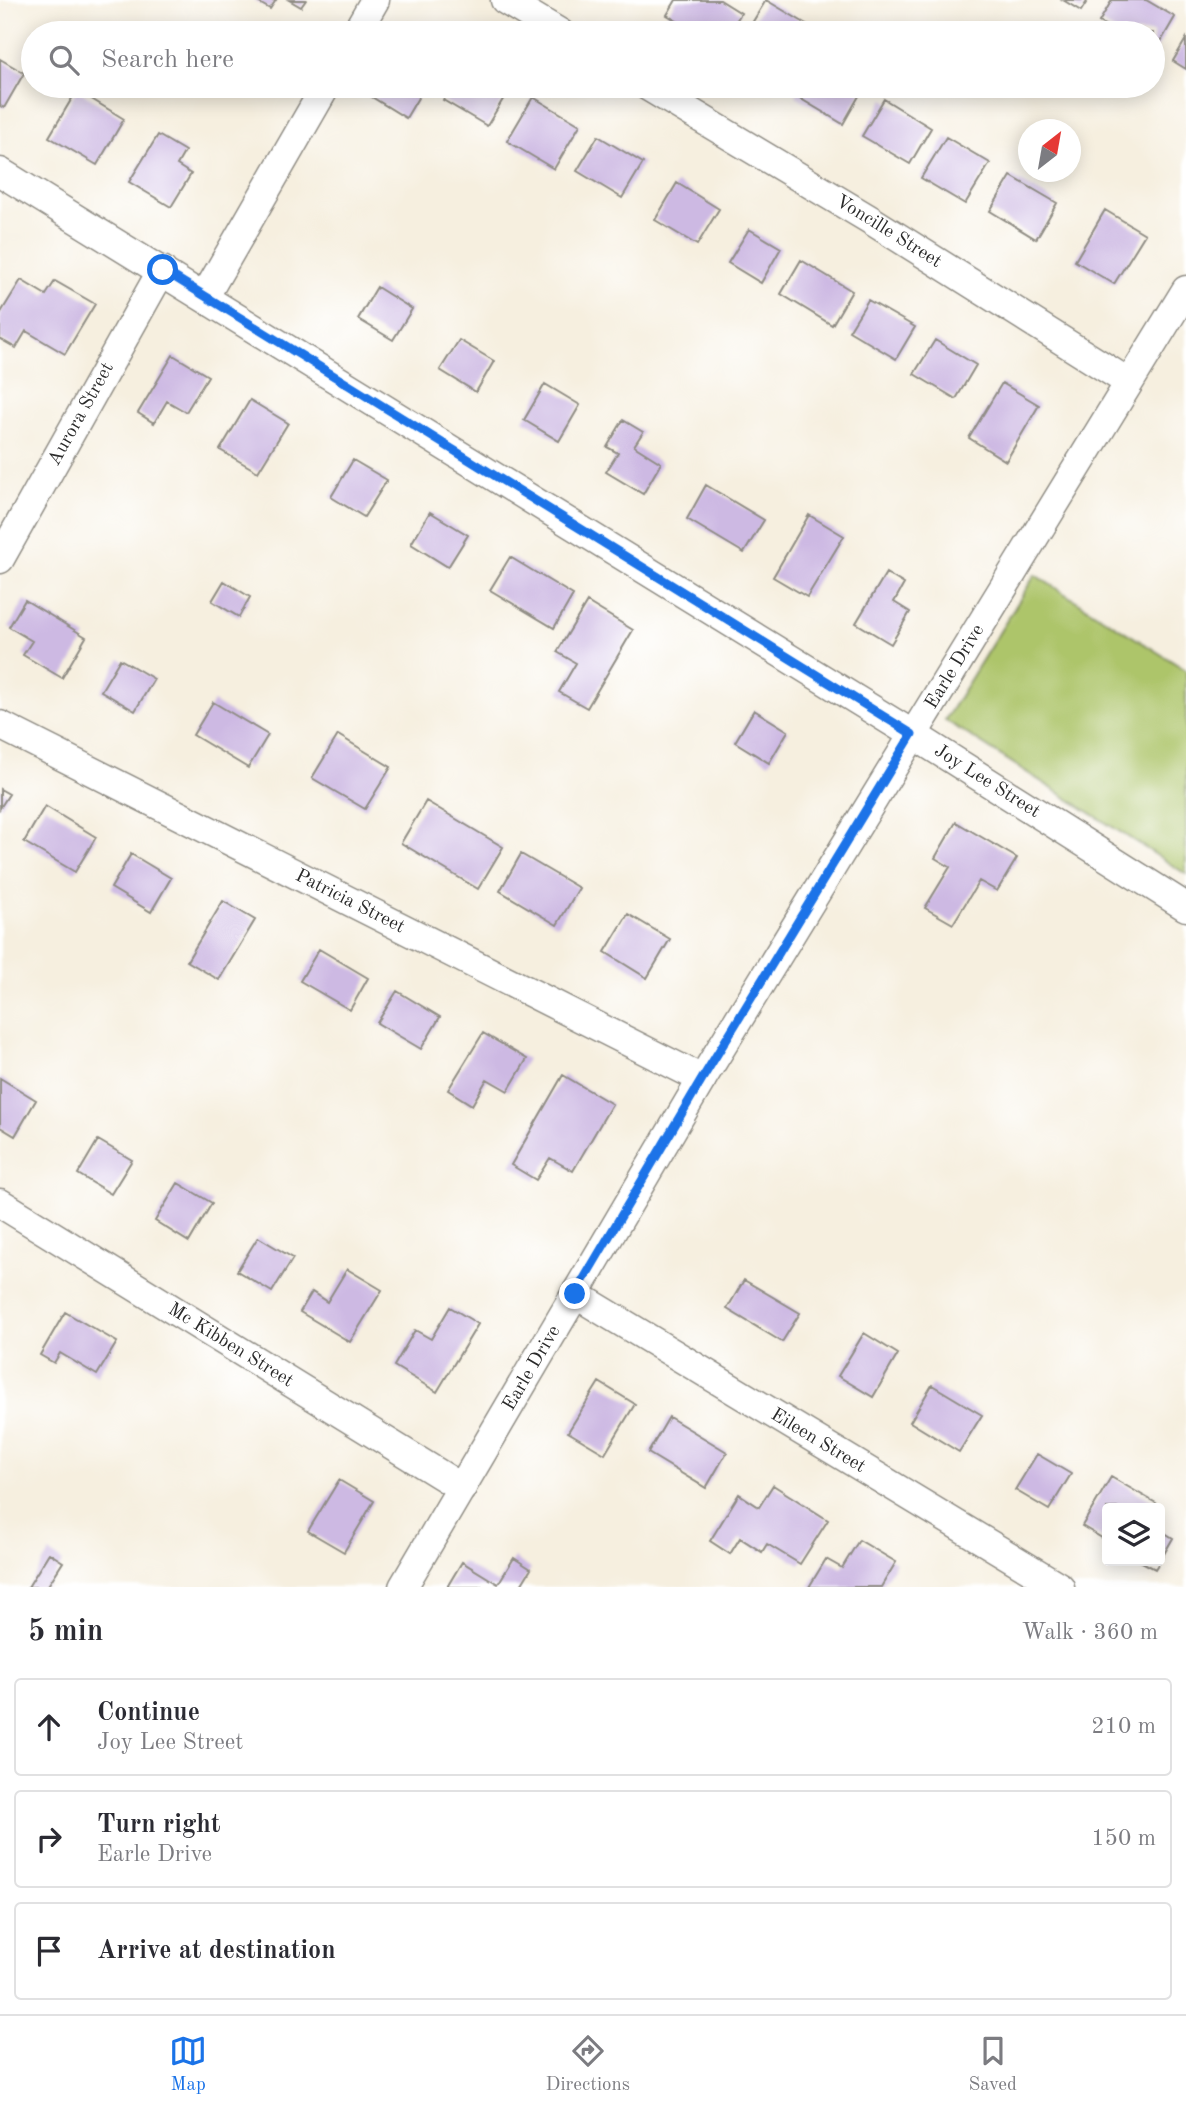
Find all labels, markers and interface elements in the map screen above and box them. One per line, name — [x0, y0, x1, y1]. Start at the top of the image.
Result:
search box — [21, 21, 1165, 98]
icon: search — [45, 41, 83, 79]
text: Search here — [101, 47, 234, 73]
north arrow — [1018, 119, 1081, 182]
street label: Voncille Street — [832, 192, 945, 272]
route start — [147, 254, 178, 285]
street label: Aurora Street — [45, 359, 118, 469]
street label: Earle Drive — [922, 621, 988, 712]
street label: Joy Lee Street — [931, 741, 1043, 822]
street label: Patricia Street — [292, 866, 408, 937]
route end — [559, 1278, 590, 1309]
street label: Mc Kibben Street — [165, 1300, 297, 1391]
street label: Earle Drive — [500, 1322, 564, 1414]
street label: Eileen Street — [767, 1405, 869, 1477]
map controls — [1102, 1503, 1165, 1566]
button: layers — [1102, 1503, 1165, 1566]
text: 5 min — [28, 1617, 103, 1647]
text: Walk · 360 m — [1022, 1621, 1158, 1644]
text: Continue — [97, 1700, 200, 1726]
icon: ahead — [30, 1708, 68, 1746]
text: 210 m — [1091, 1715, 1156, 1738]
text: Joy Lee Street — [97, 1731, 243, 1754]
text: Turn right — [97, 1812, 220, 1838]
icon: right — [30, 1820, 68, 1858]
text: 150 m — [1091, 1827, 1156, 1850]
text: Earle Drive — [97, 1843, 212, 1866]
icon: arrive — [30, 1932, 68, 1970]
text: Arrive at destination — [97, 1938, 336, 1964]
tab: Map — [169, 2032, 207, 2097]
tab: Directions — [546, 2032, 630, 2097]
tab: Saved — [968, 2032, 1017, 2097]

